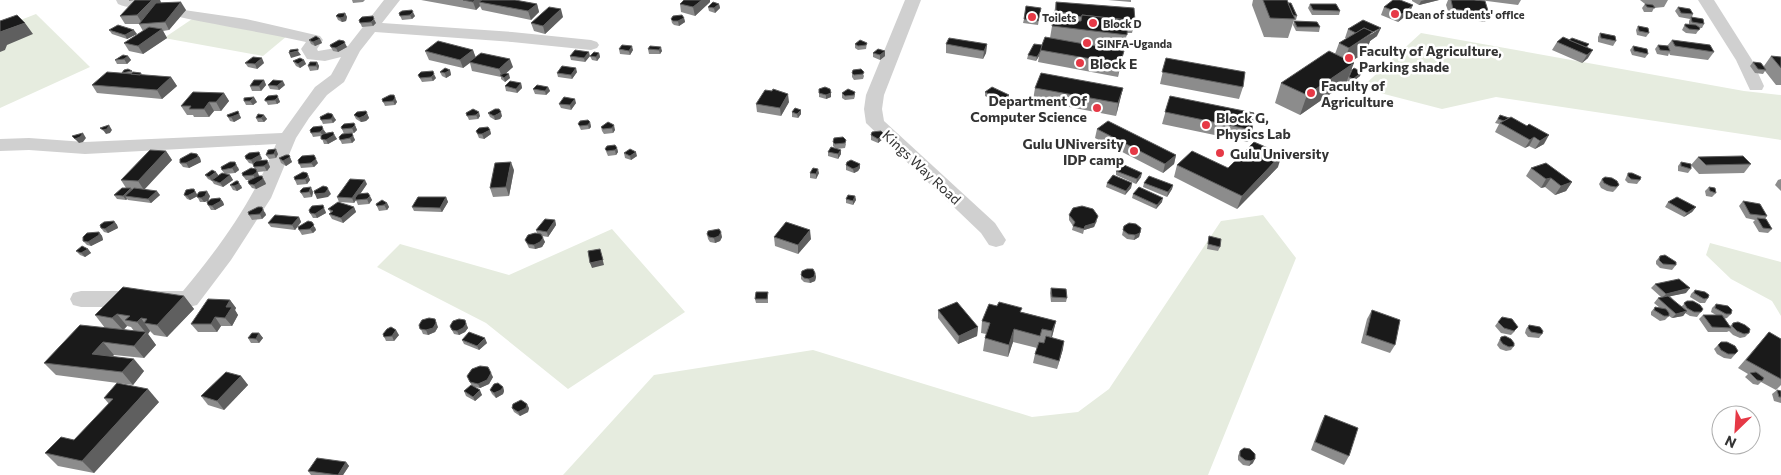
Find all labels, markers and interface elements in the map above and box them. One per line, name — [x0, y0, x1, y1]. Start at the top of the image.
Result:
marker: Dean of students' office — [1389, 8, 1401, 20]
place label: Dean of students' office — [1405, 8, 1525, 21]
marker: Toilets — [1026, 11, 1038, 23]
place label: Toilets — [1042, 11, 1076, 24]
marker: Block D — [1087, 17, 1099, 29]
place label: Block D — [1103, 17, 1142, 30]
marker: SINFA-Uganda — [1081, 37, 1093, 49]
place label: SINFA-Uganda — [1097, 37, 1172, 50]
place label: Faculty of Agriculture, Parking shade — [1359, 42, 1502, 75]
marker: Faculty of Agriculture, Parking shade — [1343, 52, 1355, 64]
place label: Block E — [1090, 55, 1137, 72]
marker: Block E — [1074, 57, 1086, 69]
place label: Faculty of Agriculture — [1321, 77, 1394, 110]
marker: Faculty of Agriculture — [1305, 87, 1317, 99]
place label: Department Of Computer Science — [970, 92, 1087, 125]
marker: Department Of Computer Science — [1091, 102, 1103, 114]
place label: Block G, Physics Lab — [1216, 109, 1291, 142]
marker: Block G, Physics Lab — [1200, 119, 1212, 131]
street label: Kings Way Road — [879, 126, 965, 208]
place label: Gulu UNiversity IDP camp — [1022, 135, 1124, 168]
marker: Gulu UNiversity IDP camp — [1128, 145, 1140, 157]
place label: Gulu University — [1230, 145, 1329, 162]
marker: Gulu University — [1214, 147, 1226, 159]
north arrow — [1711, 405, 1761, 455]
text: N — [1722, 432, 1739, 452]

